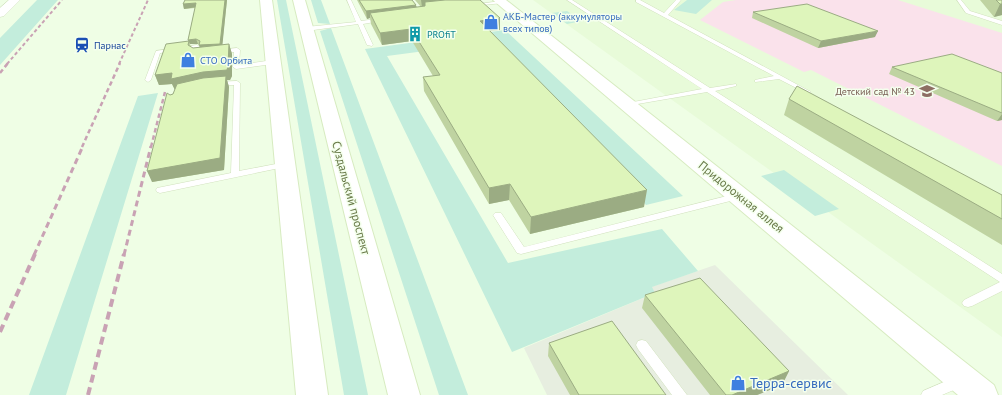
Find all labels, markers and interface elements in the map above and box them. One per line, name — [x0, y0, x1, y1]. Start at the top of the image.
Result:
place label: АКБ-Мастер (аккумуляторы всех типов) — [503, 10, 622, 35]
shop icon: АКБ-Мастер (аккумуляторы всех типов) — [482, 13, 500, 31]
building icon: PROfiT — [406, 25, 424, 43]
place label: PROfiT — [427, 28, 456, 41]
station icon: Парнас — [73, 36, 91, 54]
place label: Парнас — [94, 39, 126, 52]
shop icon: СТО Орбита — [179, 51, 197, 69]
place label: СТО Орбита — [200, 54, 252, 67]
school or university icon: Детский сад № 43 — [918, 82, 936, 100]
place label: Детский сад № 43 — [835, 85, 915, 98]
street label: Суздальский проспект — [329, 140, 374, 256]
street label: Придорожная аллея — [695, 157, 787, 236]
shop icon: Терра-сервис — [729, 374, 747, 392]
place label: Терра-сервис — [750, 374, 832, 392]

